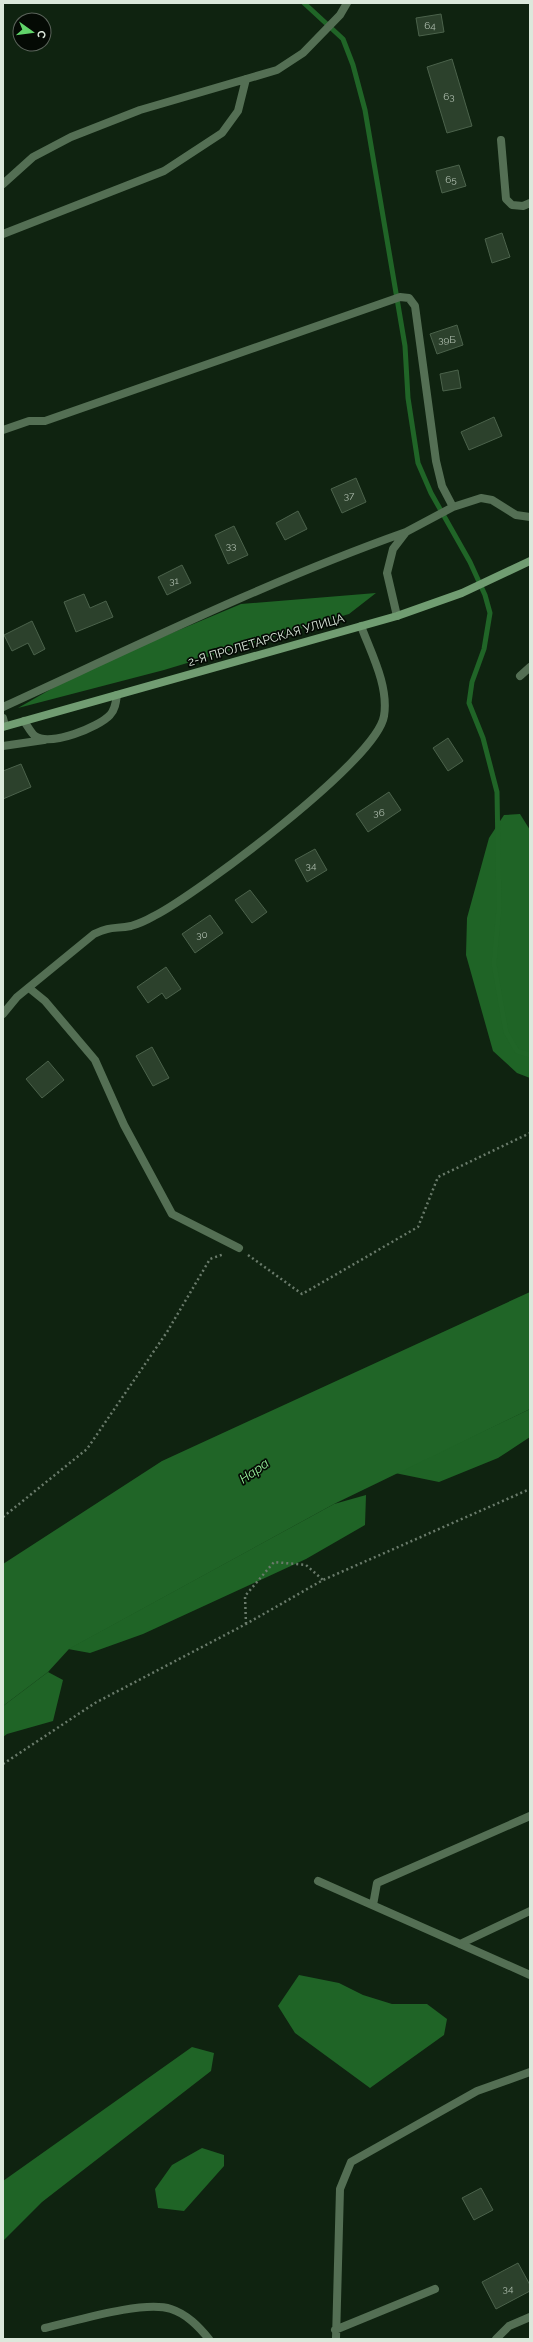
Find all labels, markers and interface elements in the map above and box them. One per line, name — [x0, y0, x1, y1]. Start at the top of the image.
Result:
north arrow — [12, 12, 52, 52]
house number: 64 — [424, 20, 436, 31]
text: С — [34, 29, 48, 40]
house number: 63 — [443, 91, 455, 102]
house number: 65 — [445, 174, 457, 185]
house number: 39Б — [438, 334, 456, 345]
house number: 37 — [344, 490, 355, 501]
house number: 33 — [226, 540, 236, 551]
house number: 31 — [169, 575, 180, 586]
street label: 2-Я ПРОЛЕТАРСКАЯ УЛИЦА — [186, 611, 346, 669]
house number: 36 — [373, 807, 385, 818]
house number: 34 — [306, 860, 317, 871]
house number: 30 — [196, 929, 208, 940]
water label: Нара — [236, 1455, 272, 1486]
house number: 34 — [503, 2283, 514, 2294]

